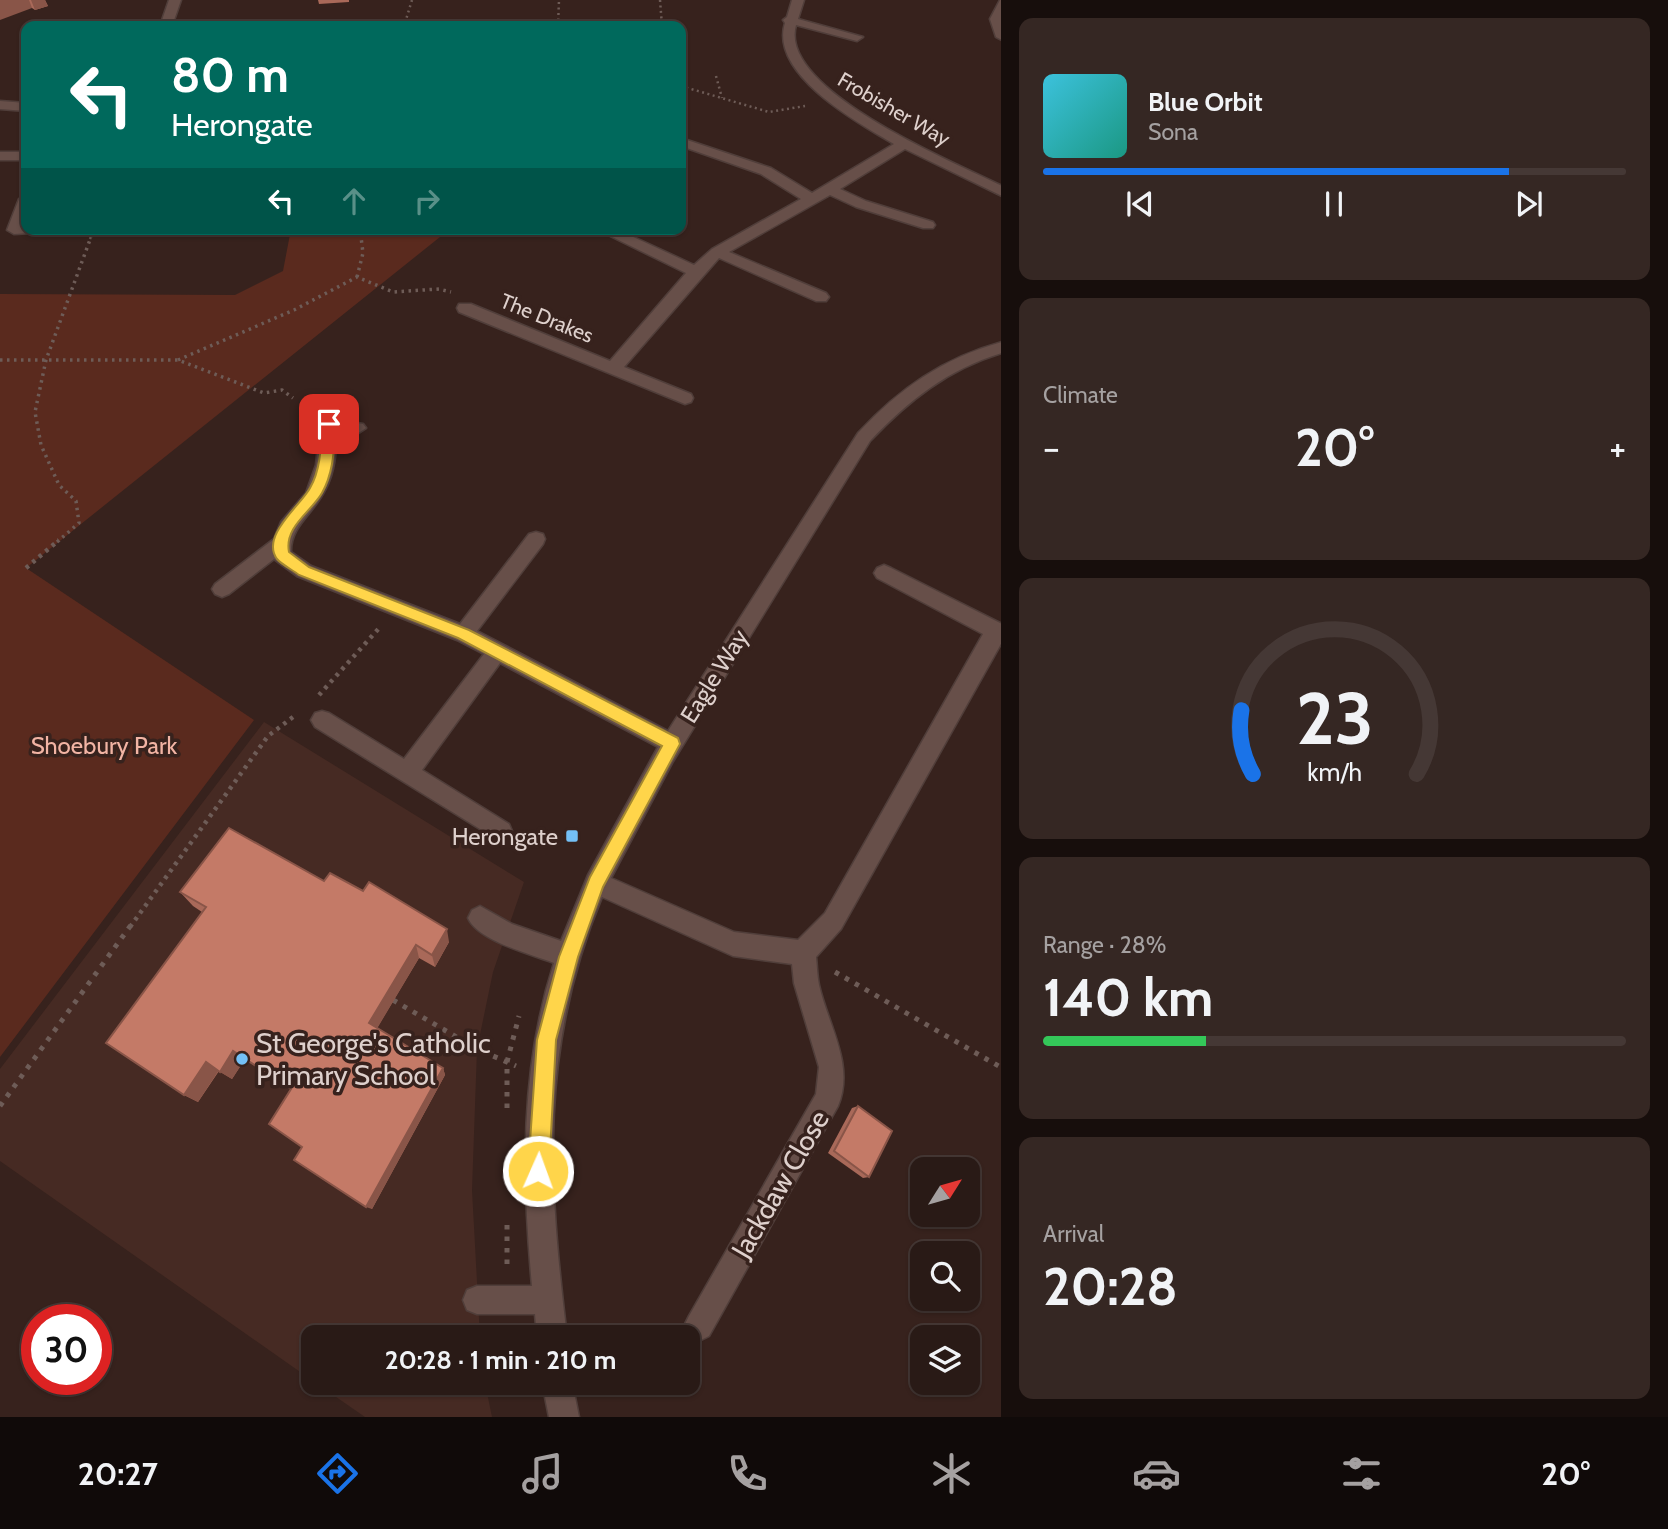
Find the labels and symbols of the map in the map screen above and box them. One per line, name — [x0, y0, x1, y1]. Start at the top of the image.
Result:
street label: Frobisher Way — [833, 67, 955, 151]
street label: The Drakes — [497, 288, 597, 348]
pin — [299, 394, 359, 454]
street label: Eagle Way — [674, 624, 754, 728]
park label: Shoebury Park — [31, 731, 178, 760]
place label: Herongate — [452, 822, 558, 851]
marker: Herongate — [564, 828, 580, 844]
place label: St George's Catholic Primary School — [256, 1026, 491, 1092]
marker: St George's Catholic Primary School — [234, 1051, 250, 1067]
street label: Jackdaw Close — [723, 1104, 836, 1265]
position arrow — [501, 1134, 575, 1208]
north arrow — [910, 1157, 980, 1227]
speed limit sign: 30 — [21, 1304, 112, 1395]

